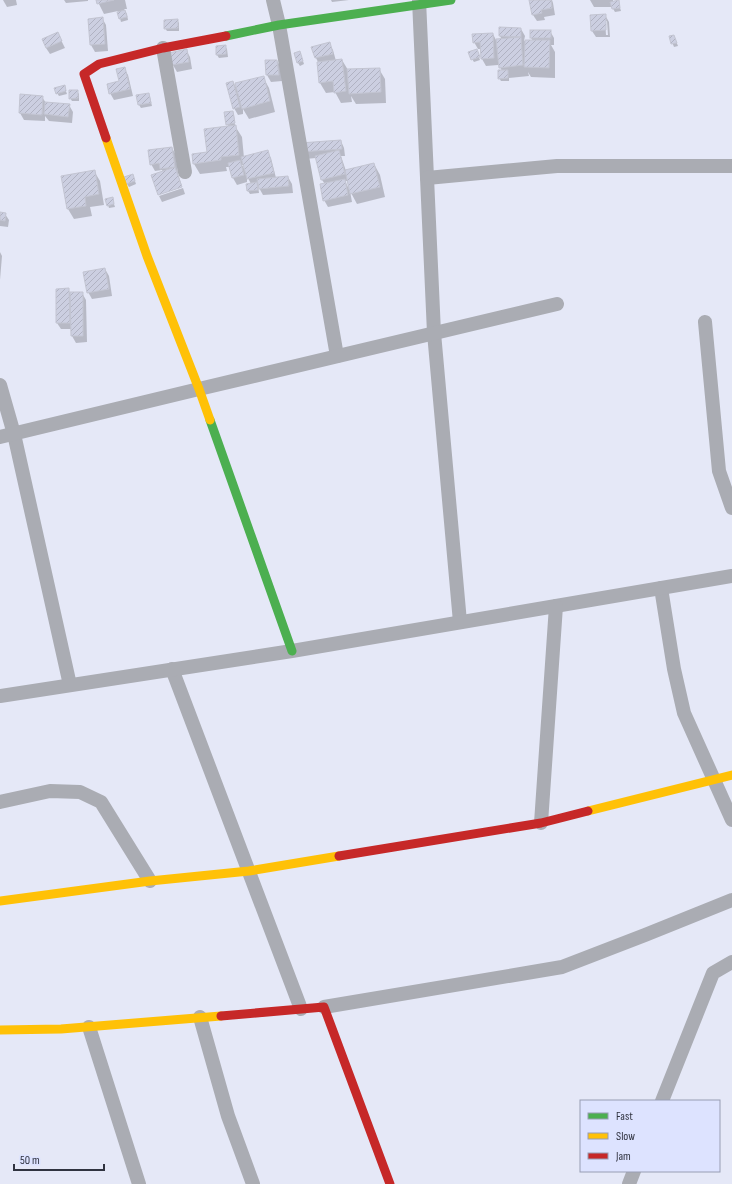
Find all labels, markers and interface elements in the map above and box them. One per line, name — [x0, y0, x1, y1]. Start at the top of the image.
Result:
legend — [580, 1100, 720, 1172]
text: Fast — [616, 1109, 633, 1124]
text: Slow — [616, 1129, 635, 1144]
scale bar — [14, 1146, 104, 1172]
text: Jam — [615, 1149, 631, 1164]
text: 50 m — [20, 1153, 40, 1168]

